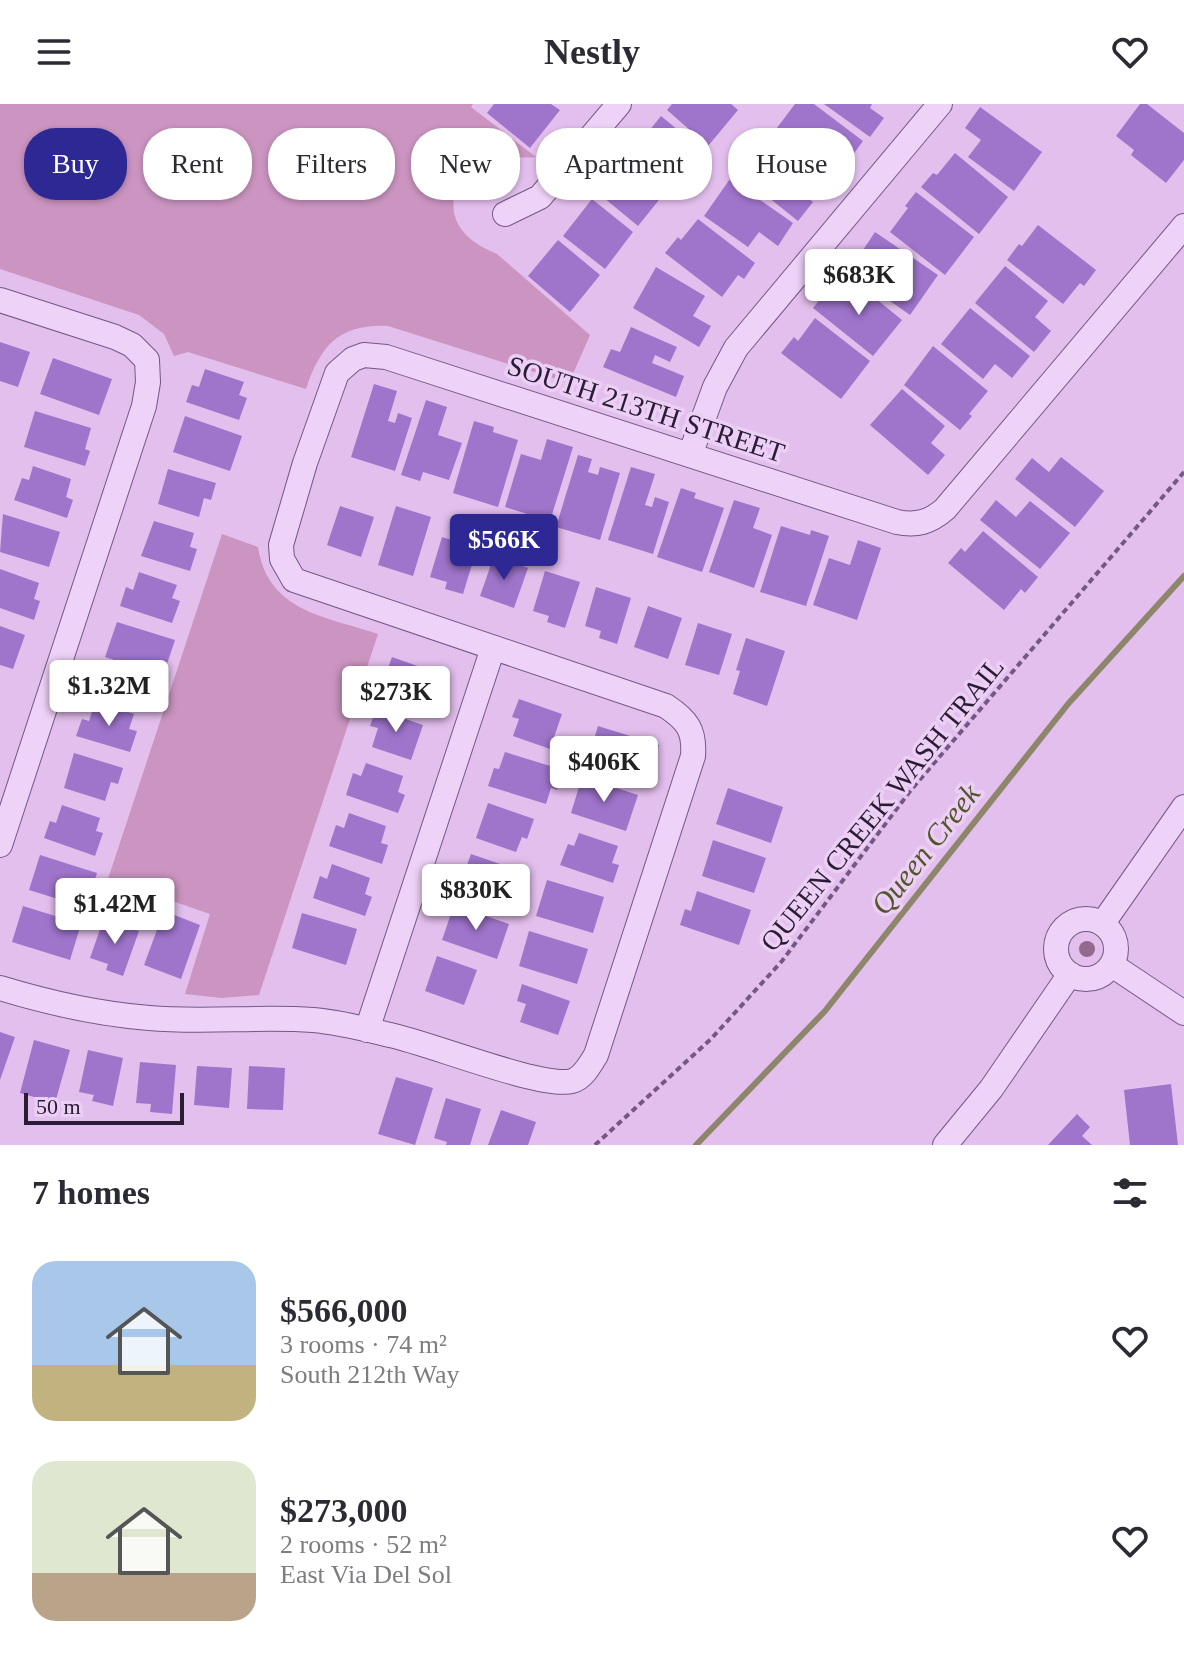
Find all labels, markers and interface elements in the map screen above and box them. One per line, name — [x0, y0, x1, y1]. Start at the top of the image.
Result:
icon: menu — [32, 30, 76, 74]
icon: heart — [1108, 30, 1152, 74]
text: Nestly — [544, 32, 640, 72]
chip: Buy — [24, 128, 127, 200]
chip: Rent — [143, 128, 252, 200]
chip: Filters — [268, 128, 395, 200]
chip: New — [411, 128, 520, 200]
chip: Apartment — [536, 128, 712, 200]
chip: House — [728, 128, 855, 200]
pin: $683K — [803, 249, 915, 317]
text: $683K — [823, 260, 895, 289]
street label: SOUTH 213TH STREET — [504, 350, 788, 468]
pin: $566K — [448, 514, 560, 582]
text: $566K — [468, 525, 540, 554]
street label: QUEEN CREEK WASH TRAIL — [754, 651, 1010, 957]
pin: $1.32M — [44, 660, 174, 728]
pin: $273K — [340, 666, 452, 734]
text: $1.32M — [67, 671, 151, 700]
text: $273K — [360, 677, 432, 706]
pin: $406K — [548, 736, 660, 804]
text: $406K — [568, 747, 640, 776]
water label: Queen Creek — [864, 777, 987, 921]
pin: $830K — [420, 864, 532, 932]
text: $830K — [440, 875, 512, 904]
pin: $1.42M — [50, 878, 180, 946]
text: $1.42M — [73, 889, 157, 918]
scale bar — [24, 1089, 184, 1125]
text: 50 m — [36, 1094, 81, 1119]
icon: filters — [1108, 1171, 1152, 1215]
text: 7 homes — [32, 1174, 150, 1211]
text: $566,000 — [280, 1292, 408, 1329]
icon: home — [96, 1293, 192, 1389]
icon: heart — [1108, 1319, 1152, 1363]
text: 3 rooms · 74 m² — [280, 1330, 447, 1359]
text: South 212th Way — [280, 1360, 459, 1389]
text: $273,000 — [280, 1492, 408, 1529]
icon: home — [96, 1493, 192, 1589]
icon: heart — [1108, 1519, 1152, 1563]
text: 2 rooms · 52 m² — [280, 1530, 447, 1559]
text: East Via Del Sol — [280, 1560, 452, 1589]

